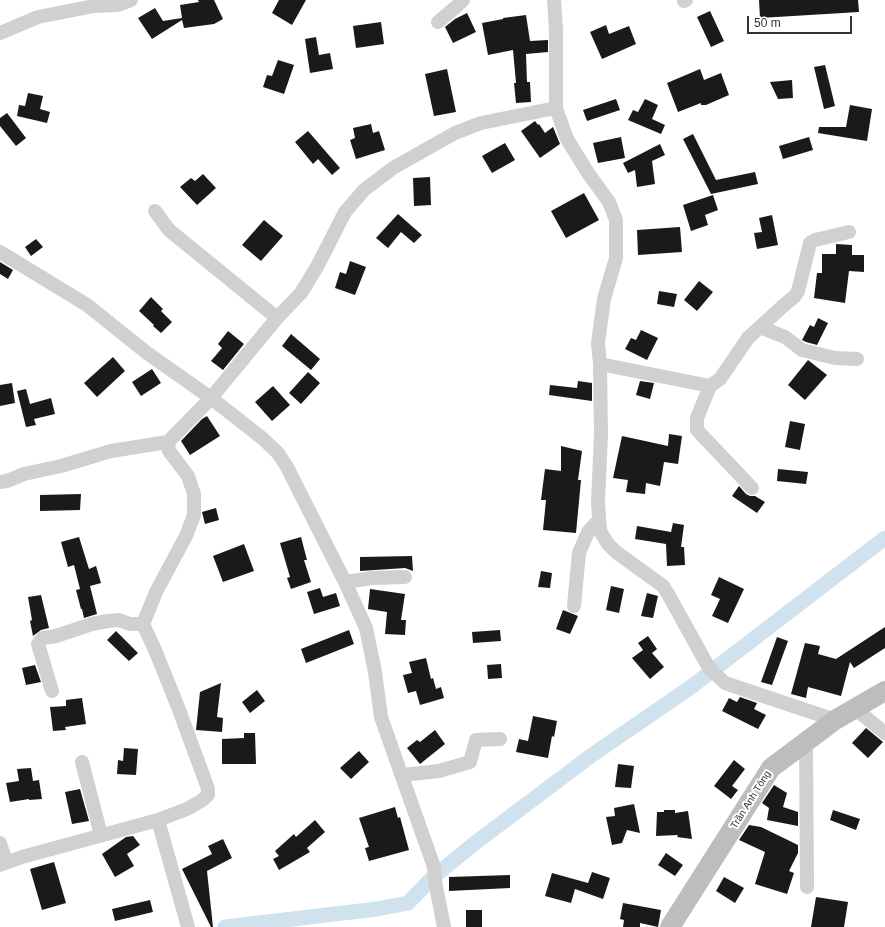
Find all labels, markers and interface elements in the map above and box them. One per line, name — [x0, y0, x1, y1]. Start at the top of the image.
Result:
scale bar — [749, 8, 854, 34]
text: 50 m — [754, 16, 781, 30]
street label: Trần Anh Tông — [728, 769, 774, 831]

